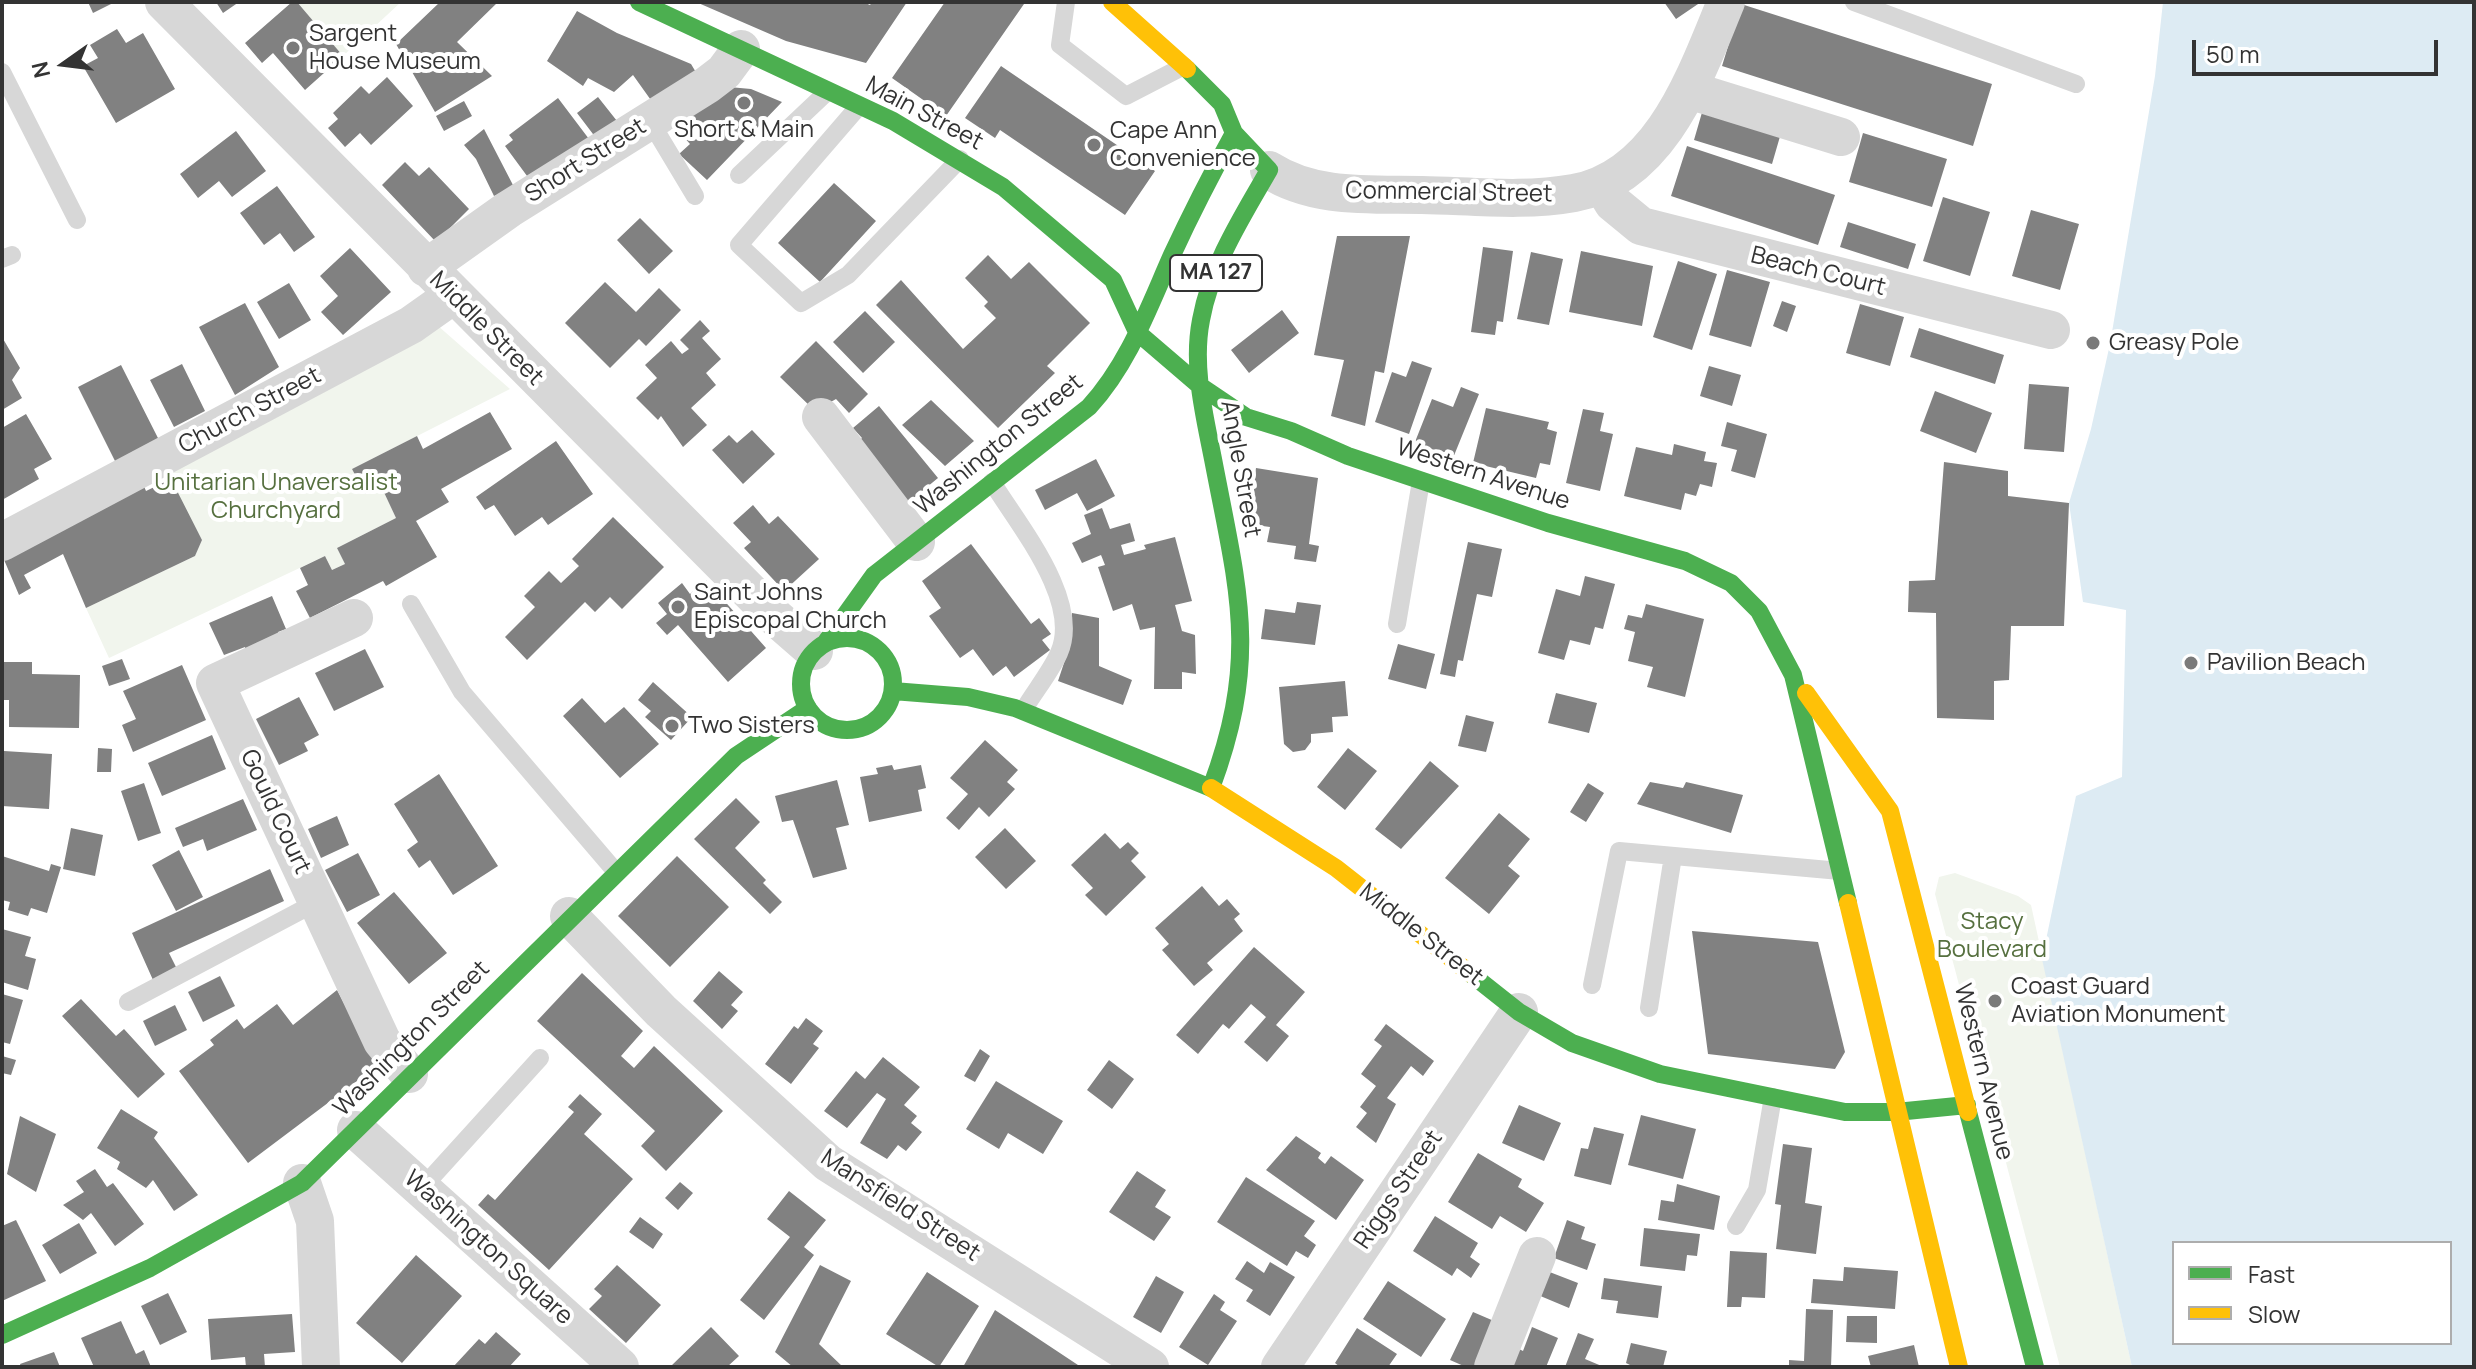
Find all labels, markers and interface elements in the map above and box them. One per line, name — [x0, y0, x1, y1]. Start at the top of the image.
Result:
place label: Sargent House Museum — [309, 20, 481, 76]
north arrow — [24, 24, 104, 104]
scale bar — [2196, 24, 2442, 74]
text: 50 m — [2206, 37, 2260, 70]
marker: Sargent House Museum — [284, 39, 302, 57]
text: N — [24, 59, 57, 81]
street label: Main Street — [860, 71, 988, 157]
marker: Short & Main — [735, 94, 753, 112]
street label: Short Street — [520, 113, 652, 209]
place label: Short & Main — [674, 116, 814, 144]
place label: Cape Ann Convenience — [1110, 117, 1256, 173]
marker: Cape Ann Convenience — [1085, 136, 1103, 154]
street label: Commercial Street — [1345, 177, 1553, 209]
street label: Beach Court — [1748, 241, 1888, 303]
road number: MA 127 — [1170, 255, 1262, 291]
street label: Middle Street — [423, 266, 549, 392]
place label: Greasy Pole — [2109, 329, 2239, 357]
marker: Greasy Pole — [2084, 334, 2102, 352]
street label: Church Street — [174, 361, 326, 461]
street label: Washington Street — [909, 368, 1089, 522]
street label: Angle Street — [1214, 398, 1266, 540]
street label: Western Avenue — [1393, 433, 1573, 517]
park label: Unitarian Unaversalist Churchyard — [154, 469, 398, 525]
place label: Saint Johns Episcopal Church — [694, 579, 887, 635]
marker: Saint Johns Episcopal Church — [669, 598, 687, 616]
place label: Pavilion Beach — [2207, 649, 2365, 677]
marker: Pavilion Beach — [2182, 654, 2200, 672]
place label: Two Sisters — [688, 712, 815, 740]
marker: Two Sisters — [663, 717, 681, 735]
street label: Gould Court — [234, 745, 316, 879]
street label: Middle Street — [1353, 878, 1489, 992]
park label: Stacy Boulevard — [1937, 908, 2047, 964]
street label: Washington Street — [328, 955, 496, 1123]
place label: Coast Guard Aviation Monument — [2011, 973, 2226, 1029]
street label: Western Avenue — [1947, 981, 2019, 1163]
marker: Coast Guard Aviation Monument — [1986, 992, 2004, 1010]
street label: Riggs Street — [1349, 1125, 1449, 1255]
street label: Mansfield Street — [815, 1144, 985, 1268]
street label: Washington Square — [398, 1165, 578, 1331]
legend — [2172, 1241, 2452, 1345]
text: Fast — [2248, 1257, 2295, 1290]
text: Slow — [2248, 1297, 2301, 1330]

